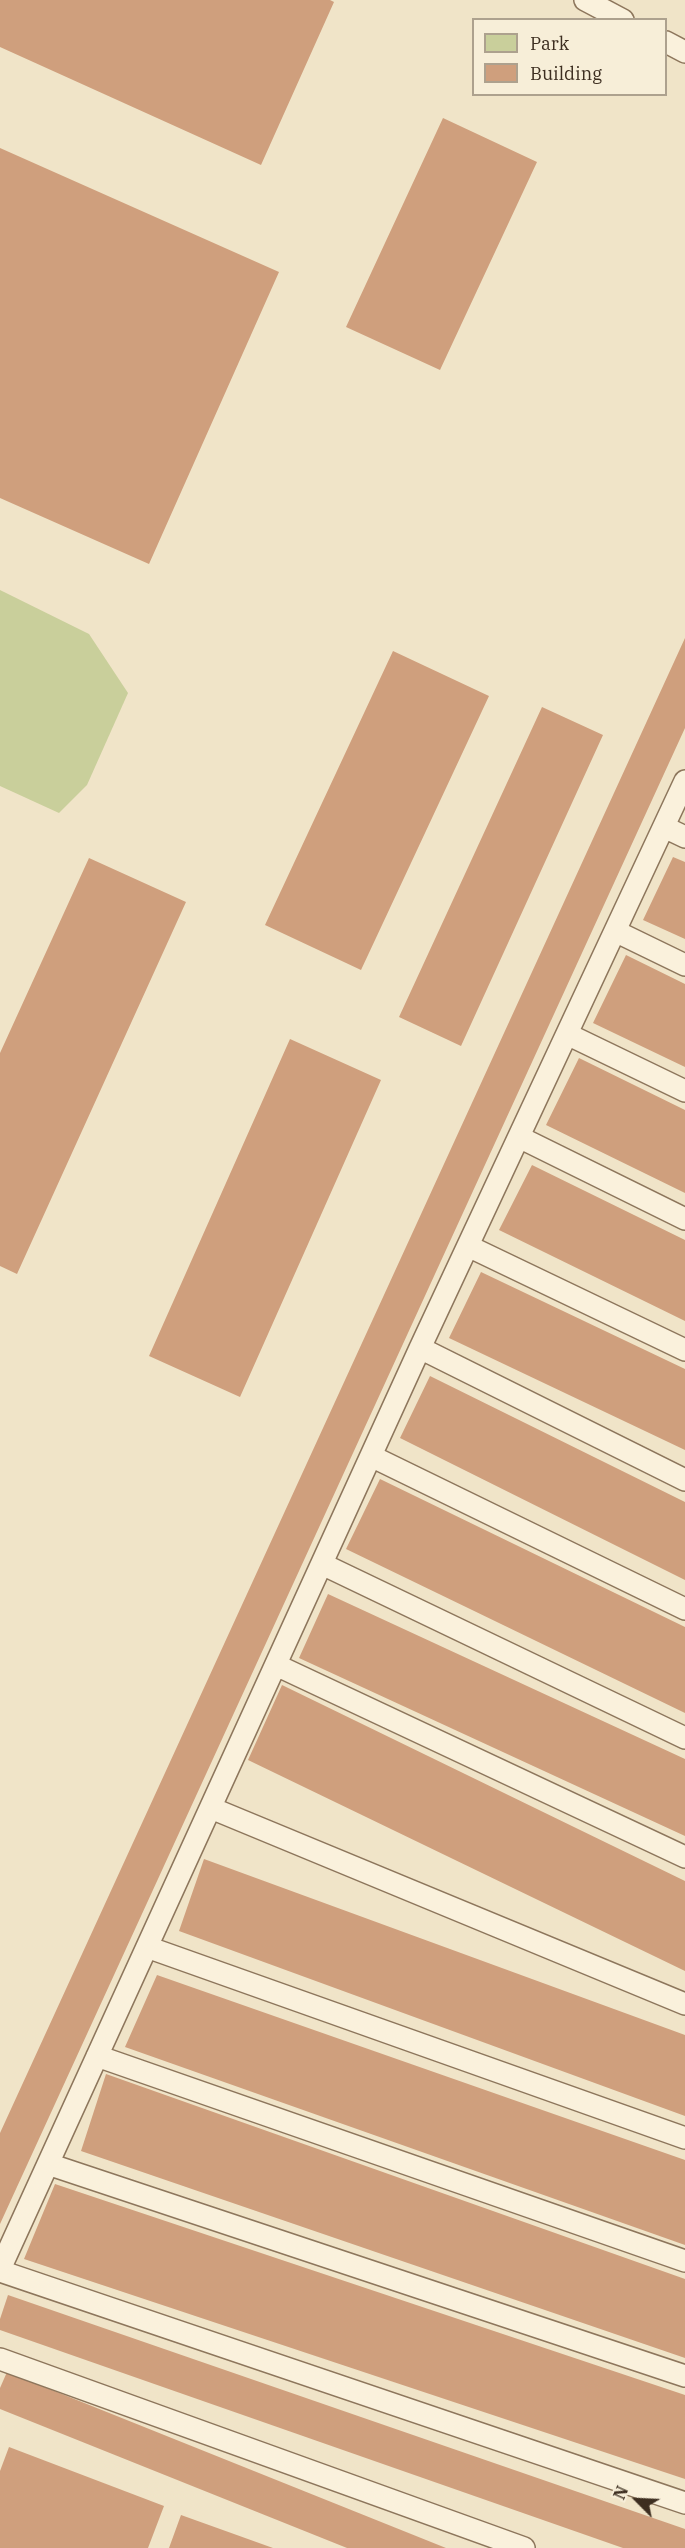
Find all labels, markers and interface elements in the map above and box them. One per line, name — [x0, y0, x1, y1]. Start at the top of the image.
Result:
legend — [472, 18, 667, 96]
text: Park — [530, 32, 569, 55]
text: Building — [530, 62, 602, 85]
north arrow — [607, 2470, 667, 2530]
text: N — [609, 2483, 632, 2503]

